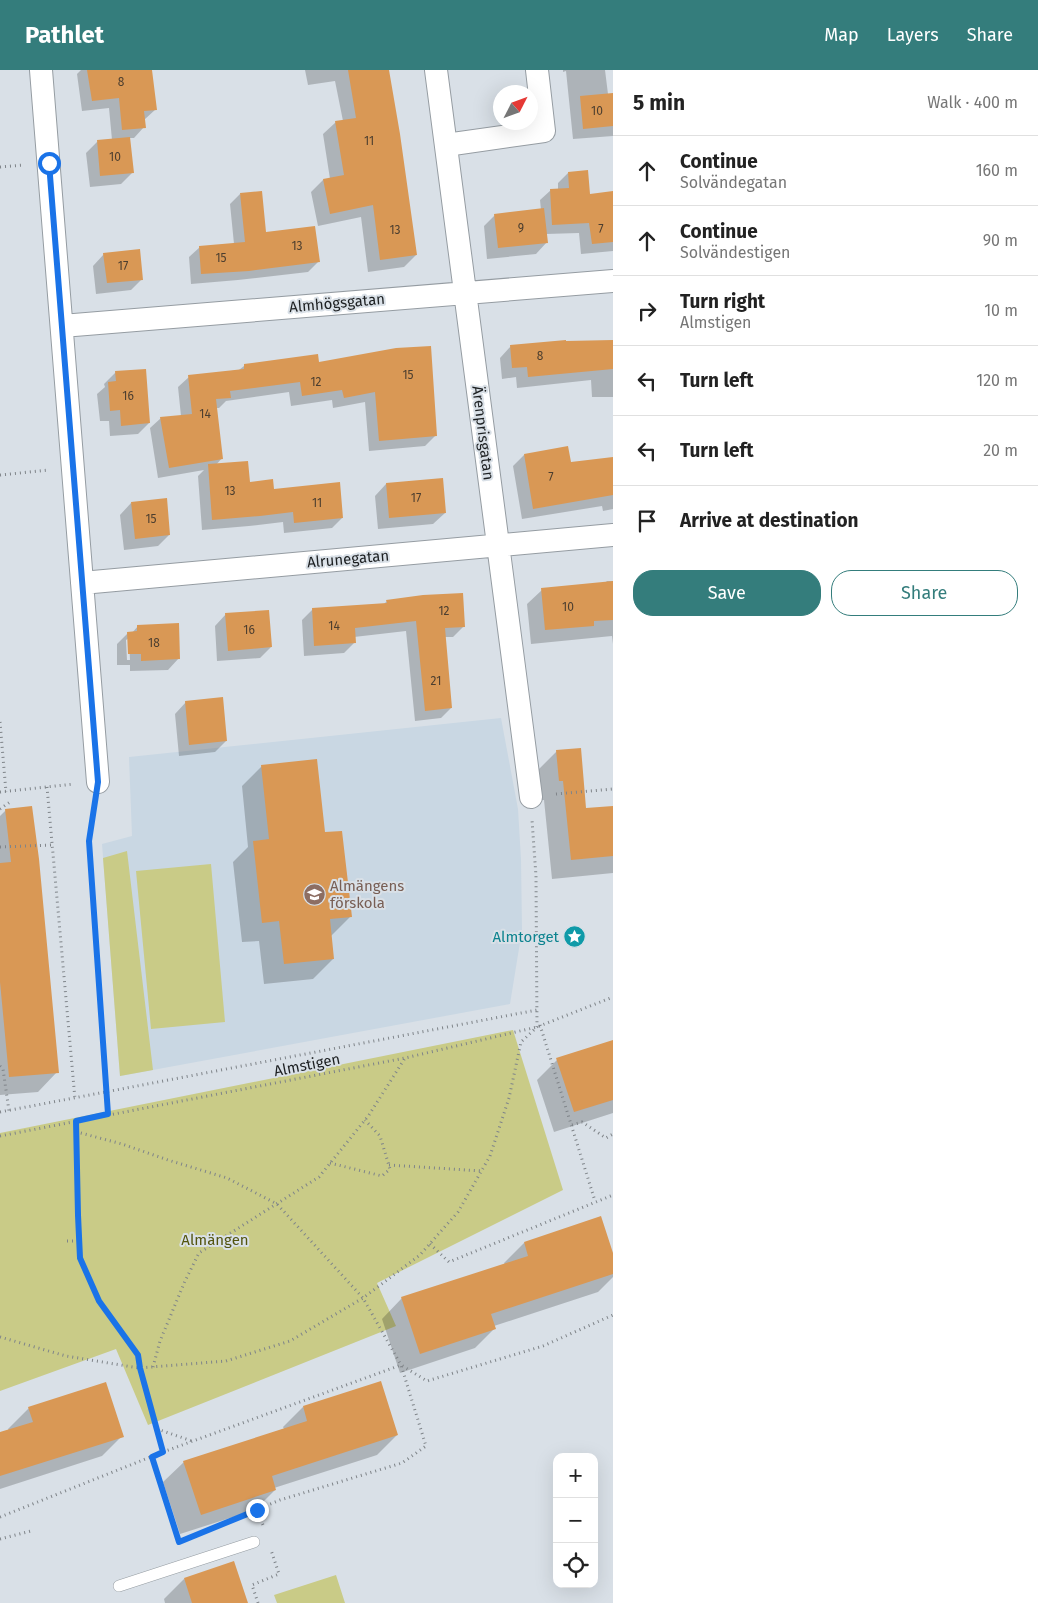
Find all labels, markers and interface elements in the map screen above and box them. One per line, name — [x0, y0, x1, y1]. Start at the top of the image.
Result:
text: Pathlet — [25, 21, 104, 49]
text: Map — [824, 24, 859, 46]
text: Layers — [887, 24, 939, 46]
text: Share — [967, 24, 1013, 46]
house number: 8 — [118, 75, 125, 89]
north arrow — [493, 85, 538, 130]
text: 5 min — [633, 90, 685, 116]
text: Walk · 400 m — [927, 93, 1018, 112]
house number: 10 — [591, 104, 603, 118]
house number: 11 — [364, 134, 374, 148]
house number: 10 — [109, 150, 121, 164]
text: Continue — [680, 150, 758, 173]
route start — [38, 152, 61, 175]
icon: ahead — [633, 157, 661, 185]
text: 160 m — [976, 161, 1018, 180]
text: Solvändegatan — [680, 173, 787, 192]
text: Continue — [680, 220, 758, 243]
house number: 9 — [518, 221, 524, 235]
house number: 7 — [598, 222, 604, 236]
house number: 13 — [389, 223, 401, 237]
icon: ahead — [633, 227, 661, 255]
text: 90 m — [983, 231, 1018, 250]
house number: 13 — [291, 239, 303, 253]
text: Solvändestigen — [680, 243, 791, 262]
house number: 15 — [215, 251, 227, 265]
house number: 17 — [118, 259, 128, 273]
street label: Almhögsgatan — [288, 290, 386, 316]
text: Turn right — [680, 290, 765, 313]
icon: right — [633, 297, 661, 325]
text: 10 m — [984, 301, 1018, 320]
text: Almstigen — [680, 313, 752, 332]
house number: 8 — [537, 349, 544, 363]
icon: left — [633, 367, 661, 395]
house number: 15 — [402, 368, 414, 382]
text: Turn left — [680, 369, 754, 392]
text: 120 m — [976, 371, 1018, 390]
house number: 12 — [310, 375, 322, 389]
street label: Ärenprisgatan — [468, 385, 498, 481]
house number: 16 — [122, 389, 134, 403]
house number: 14 — [199, 407, 211, 421]
icon: left — [633, 437, 661, 465]
text: Turn left — [680, 439, 754, 462]
text: 20 m — [983, 441, 1018, 460]
house number: 7 — [548, 470, 554, 484]
house number: 13 — [224, 484, 236, 498]
house number: 17 — [411, 491, 421, 505]
house number: 11 — [312, 496, 322, 510]
icon: arrive — [633, 507, 661, 535]
text: Arrive at destination — [680, 509, 859, 532]
house number: 15 — [145, 512, 157, 526]
street label: Alrunegatan — [306, 546, 390, 572]
button: Save — [633, 570, 821, 616]
button: Share — [831, 570, 1018, 616]
house number: 10 — [562, 600, 574, 614]
house number: 12 — [438, 604, 450, 618]
house number: 14 — [328, 619, 340, 633]
house number: 16 — [243, 623, 255, 637]
house number: 18 — [148, 636, 160, 650]
house number: 21 — [431, 674, 441, 688]
place label: Almängens förskola — [330, 877, 404, 912]
school or university icon: Almängens förskola — [302, 883, 326, 907]
place icon: Almtorget — [563, 925, 587, 949]
place label: Almtorget — [492, 928, 560, 946]
street label: Almstigen — [272, 1050, 342, 1080]
park label: Almängen — [181, 1231, 249, 1249]
map controls — [553, 1453, 598, 1588]
button: + — [553, 1453, 598, 1498]
button: − — [553, 1498, 598, 1543]
route end — [246, 1499, 269, 1522]
button: locate — [553, 1543, 598, 1588]

